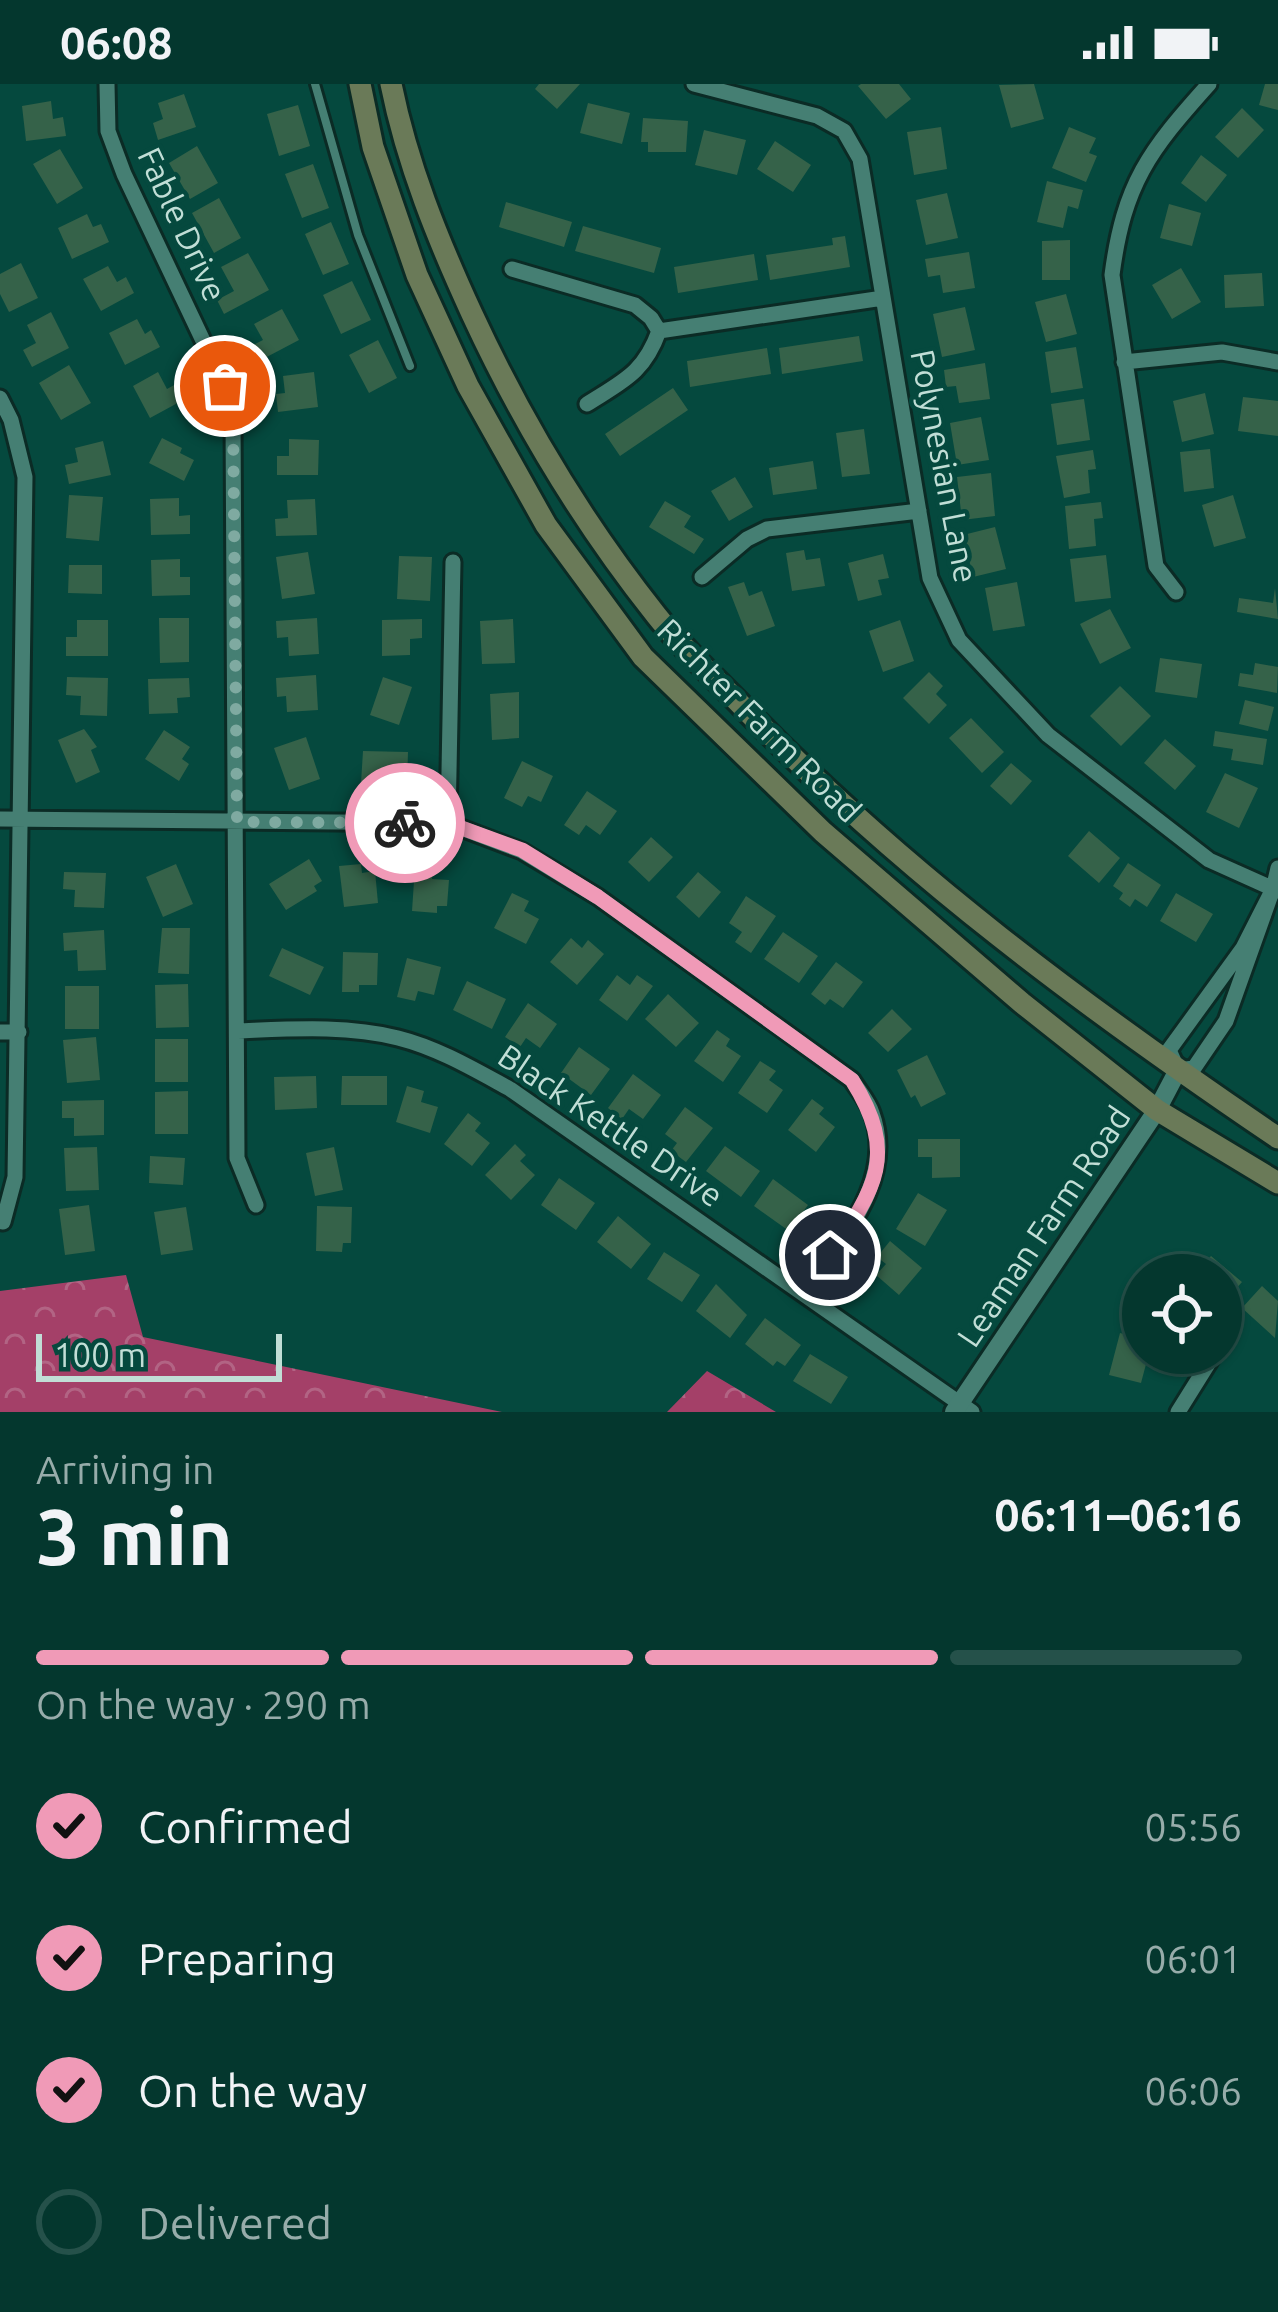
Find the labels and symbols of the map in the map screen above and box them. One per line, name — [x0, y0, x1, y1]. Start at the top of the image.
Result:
street label: Fable Drive — [131, 141, 235, 307]
pin — [174, 335, 276, 437]
street label: Polynesian Lane — [904, 346, 986, 586]
street label: Richter Farm Road — [651, 611, 869, 829]
courier — [345, 763, 465, 883]
street label: Black Kettle Drive — [492, 1036, 730, 1214]
street label: Leaman Farm Road — [949, 1099, 1137, 1353]
pin — [779, 1204, 881, 1306]
scale bar — [36, 1328, 282, 1381]

